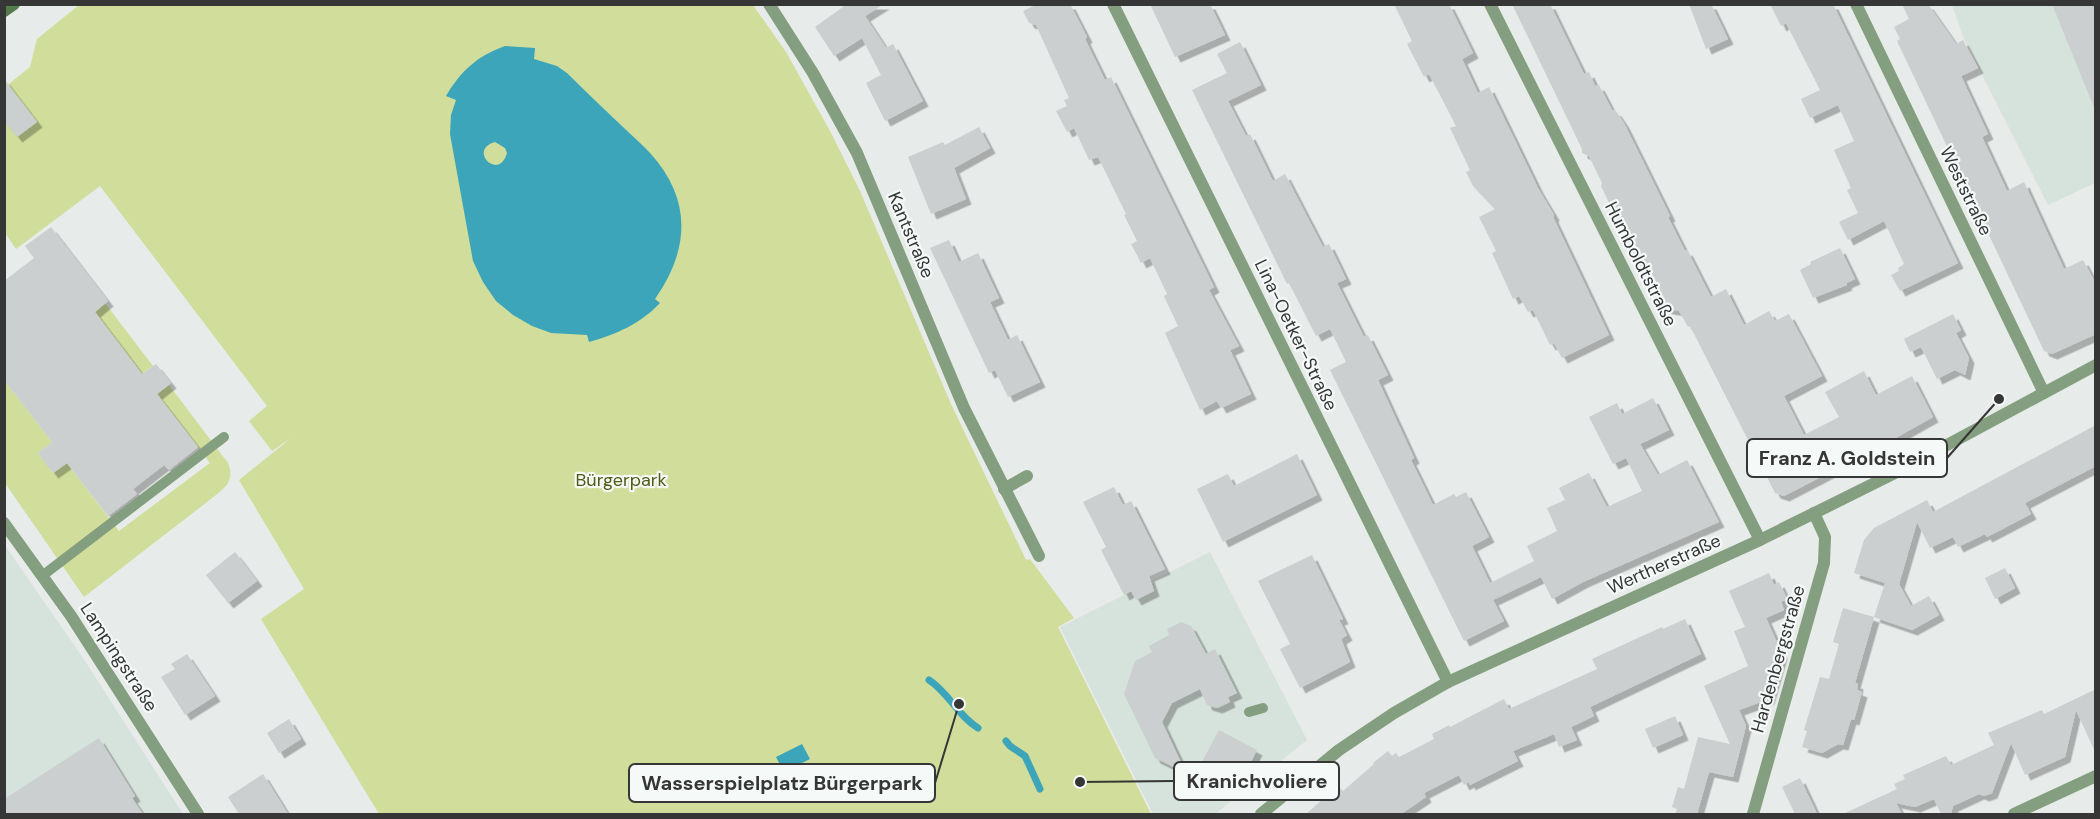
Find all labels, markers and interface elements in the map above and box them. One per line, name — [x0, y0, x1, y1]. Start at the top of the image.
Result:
street label: Weststraße — [1934, 142, 1998, 240]
street label: Kantstraße — [882, 188, 940, 282]
street label: Humboldtstraße — [1599, 198, 1683, 330]
street label: Lina-Oetker-Straße — [1249, 255, 1343, 415]
callout: Franz A. Goldstein — [1747, 439, 1947, 477]
text: Franz A. Goldstein — [1759, 445, 1935, 471]
park label: Bürgerpark — [576, 468, 666, 492]
street label: Wertherstraße — [1604, 528, 1724, 600]
street label: Hardenbergstraße — [1745, 583, 1811, 735]
street label: Lampingstraße — [75, 598, 163, 716]
callout: Kranichvoliere — [1174, 762, 1339, 800]
callout: Wasserspielplatz Bürgerpark — [629, 764, 935, 802]
text: Kranichvoliere — [1186, 768, 1328, 794]
text: Wasserspielplatz Bürgerpark — [641, 770, 923, 796]

